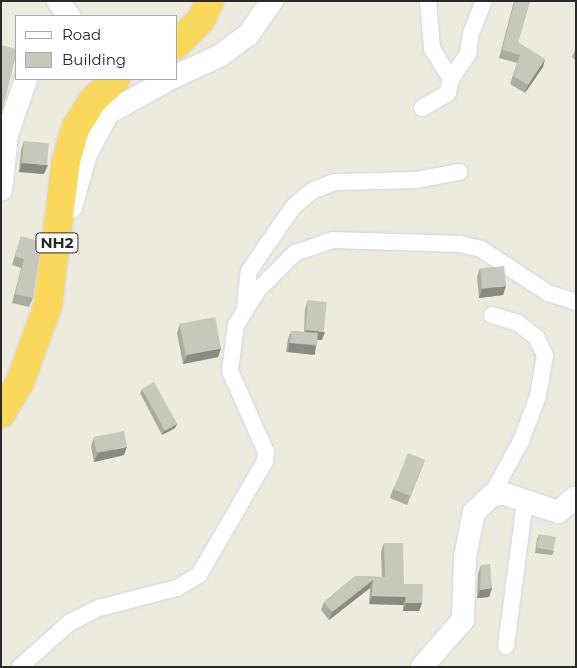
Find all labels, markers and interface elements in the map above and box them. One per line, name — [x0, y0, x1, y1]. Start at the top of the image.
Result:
legend — [15, 15, 178, 80]
text: Road — [62, 25, 101, 44]
text: Building — [62, 50, 126, 69]
road number: NH2 — [34, 230, 80, 256]

